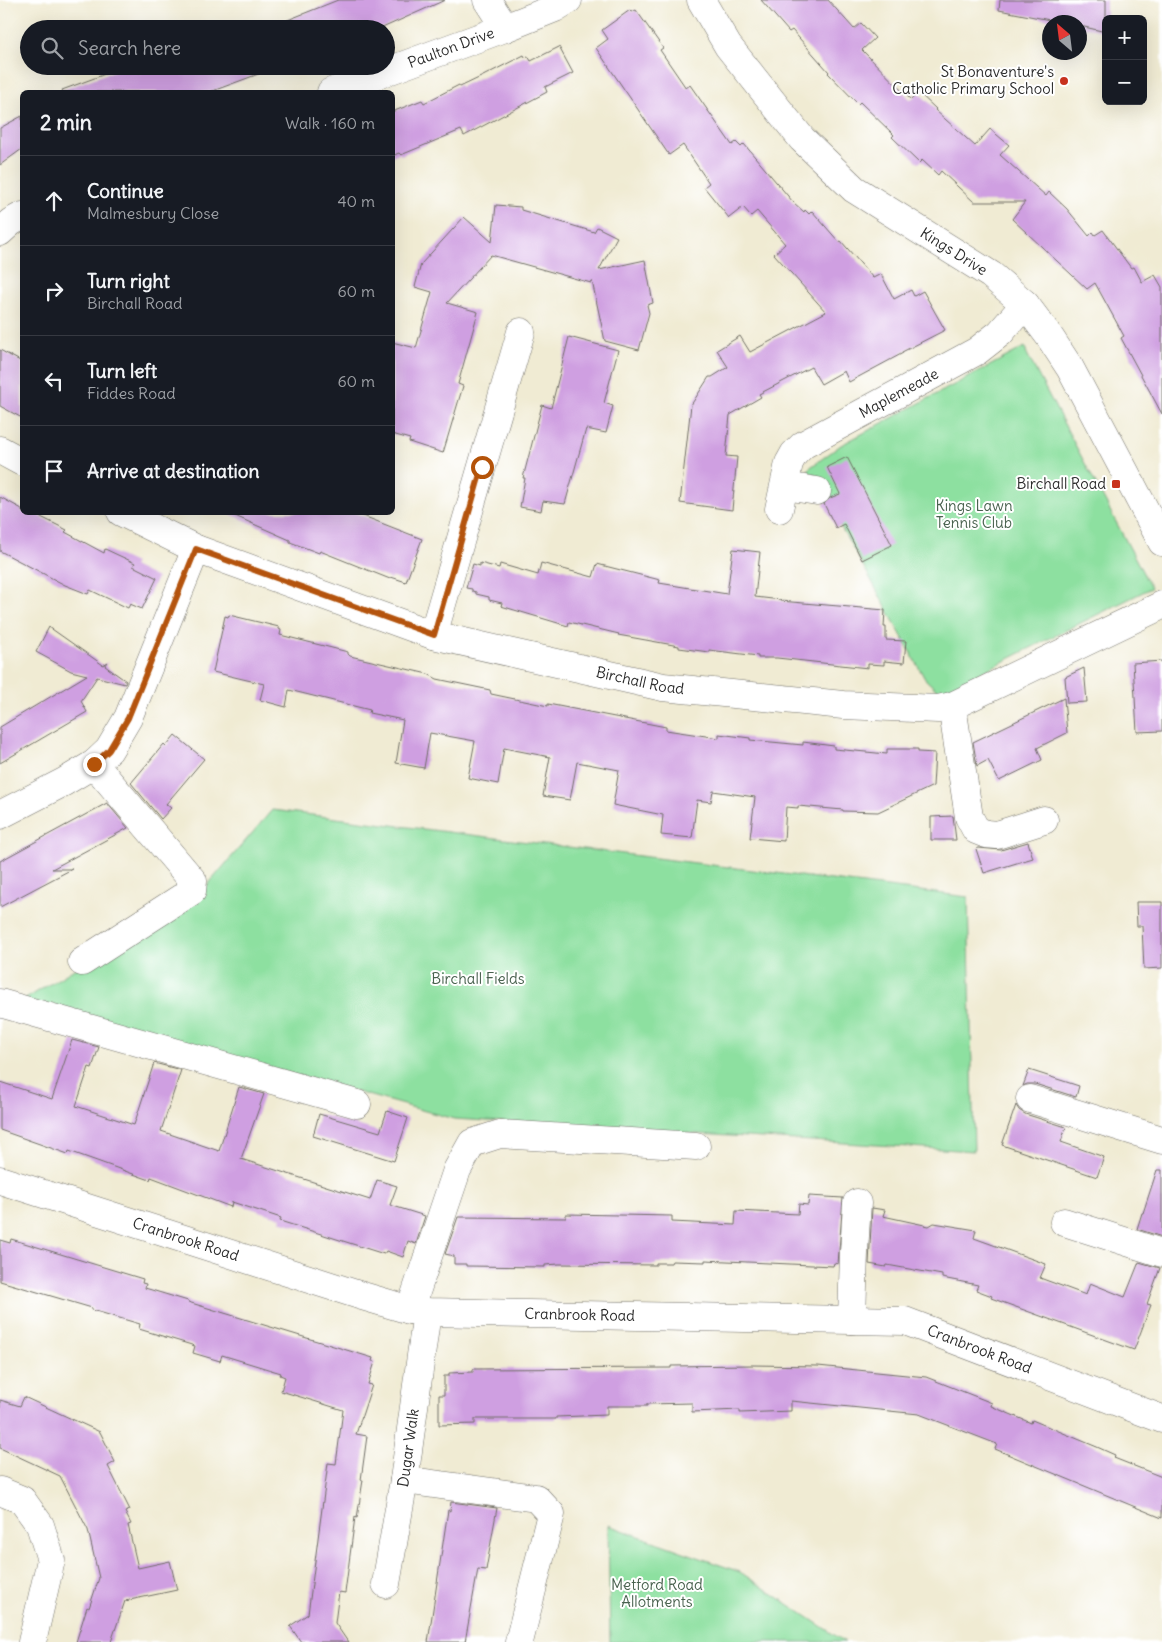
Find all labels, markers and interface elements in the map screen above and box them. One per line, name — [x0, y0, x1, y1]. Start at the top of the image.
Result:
north arrow — [1042, 15, 1087, 60]
map controls — [1102, 15, 1147, 105]
button: + — [1102, 15, 1147, 60]
search box — [20, 20, 395, 75]
street label: Paulton Drive — [405, 23, 497, 72]
icon: search — [38, 34, 66, 62]
text: Search here — [78, 36, 181, 60]
button: − — [1102, 60, 1147, 105]
place label: St Bonaventure's Catholic Primary School — [892, 62, 1054, 98]
marker: St Bonaventure's Catholic Primary School — [1058, 75, 1070, 87]
text: 2 min — [40, 109, 92, 136]
text: Walk · 160 m — [285, 113, 375, 133]
text: Continue — [87, 179, 164, 203]
icon: ahead — [40, 187, 68, 215]
text: 40 m — [337, 191, 375, 211]
text: Malmesbury Close — [87, 203, 219, 223]
street label: Kings Drive — [917, 223, 991, 279]
text: Turn right — [87, 269, 170, 293]
icon: right — [40, 277, 68, 305]
text: 60 m — [337, 281, 375, 301]
text: Birchall Road — [87, 293, 182, 313]
text: Turn left — [87, 359, 157, 383]
street label: Maplemeade — [856, 364, 941, 422]
icon: left — [40, 367, 68, 395]
text: 60 m — [337, 371, 375, 391]
text: Fiddes Road — [87, 383, 176, 403]
route start — [471, 456, 494, 479]
icon: arrive — [40, 457, 68, 485]
text: Arrive at destination — [87, 459, 260, 483]
place label: Birchall Road — [1017, 474, 1106, 493]
marker: Birchall Road — [1110, 478, 1122, 490]
park label: Kings Lawn Tennis Club — [935, 496, 1013, 532]
street label: Birchall Road — [594, 662, 685, 698]
route end — [83, 753, 106, 776]
park label: Birchall Fields — [431, 969, 525, 988]
street label: Cranbrook Road — [130, 1213, 242, 1265]
street label: Cranbrook Road — [524, 1304, 635, 1325]
street label: Cranbrook Road — [925, 1320, 1035, 1378]
street label: Dugar Walk — [393, 1407, 423, 1488]
park label: Metford Road Allotments — [611, 1575, 703, 1611]

